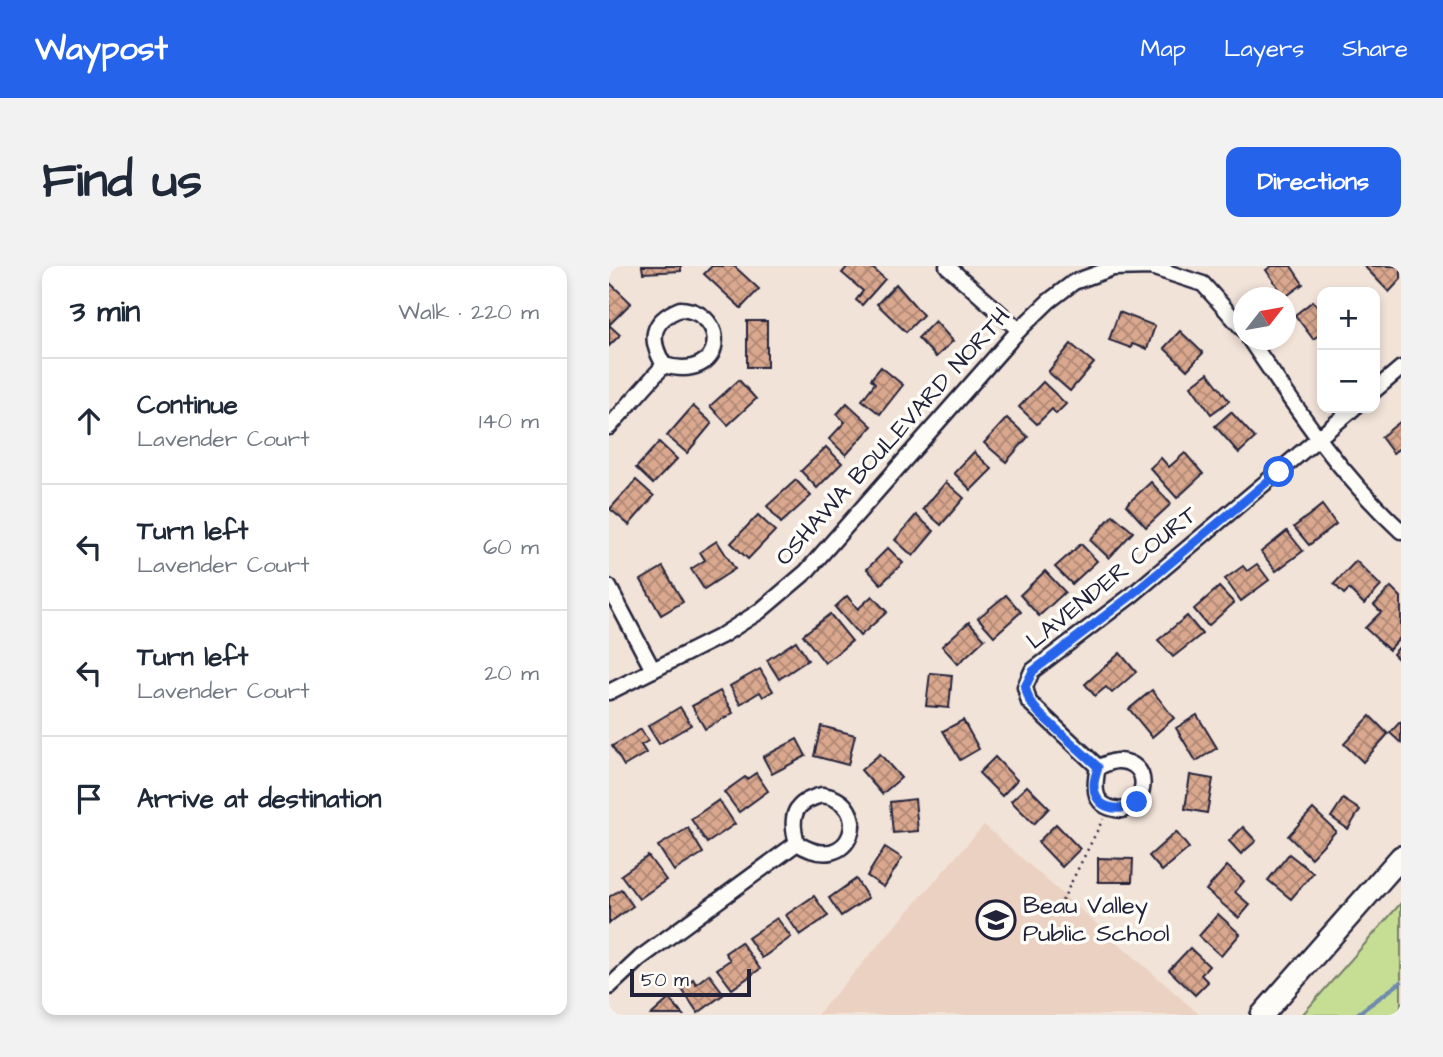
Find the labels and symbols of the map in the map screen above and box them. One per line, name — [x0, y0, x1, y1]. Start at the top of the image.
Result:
north arrow — [1233, 287, 1296, 350]
street label: OSHAWA BOULEVARD NORTH — [768, 300, 1018, 574]
route start — [1263, 456, 1294, 487]
street label: LAVENDER COURT — [1019, 498, 1205, 658]
route end — [1121, 786, 1152, 817]
place label: Beau Valley Public School — [1023, 889, 1169, 951]
school or university icon: Beau Valley Public School — [975, 899, 1017, 941]
scale bar — [630, 966, 751, 998]

